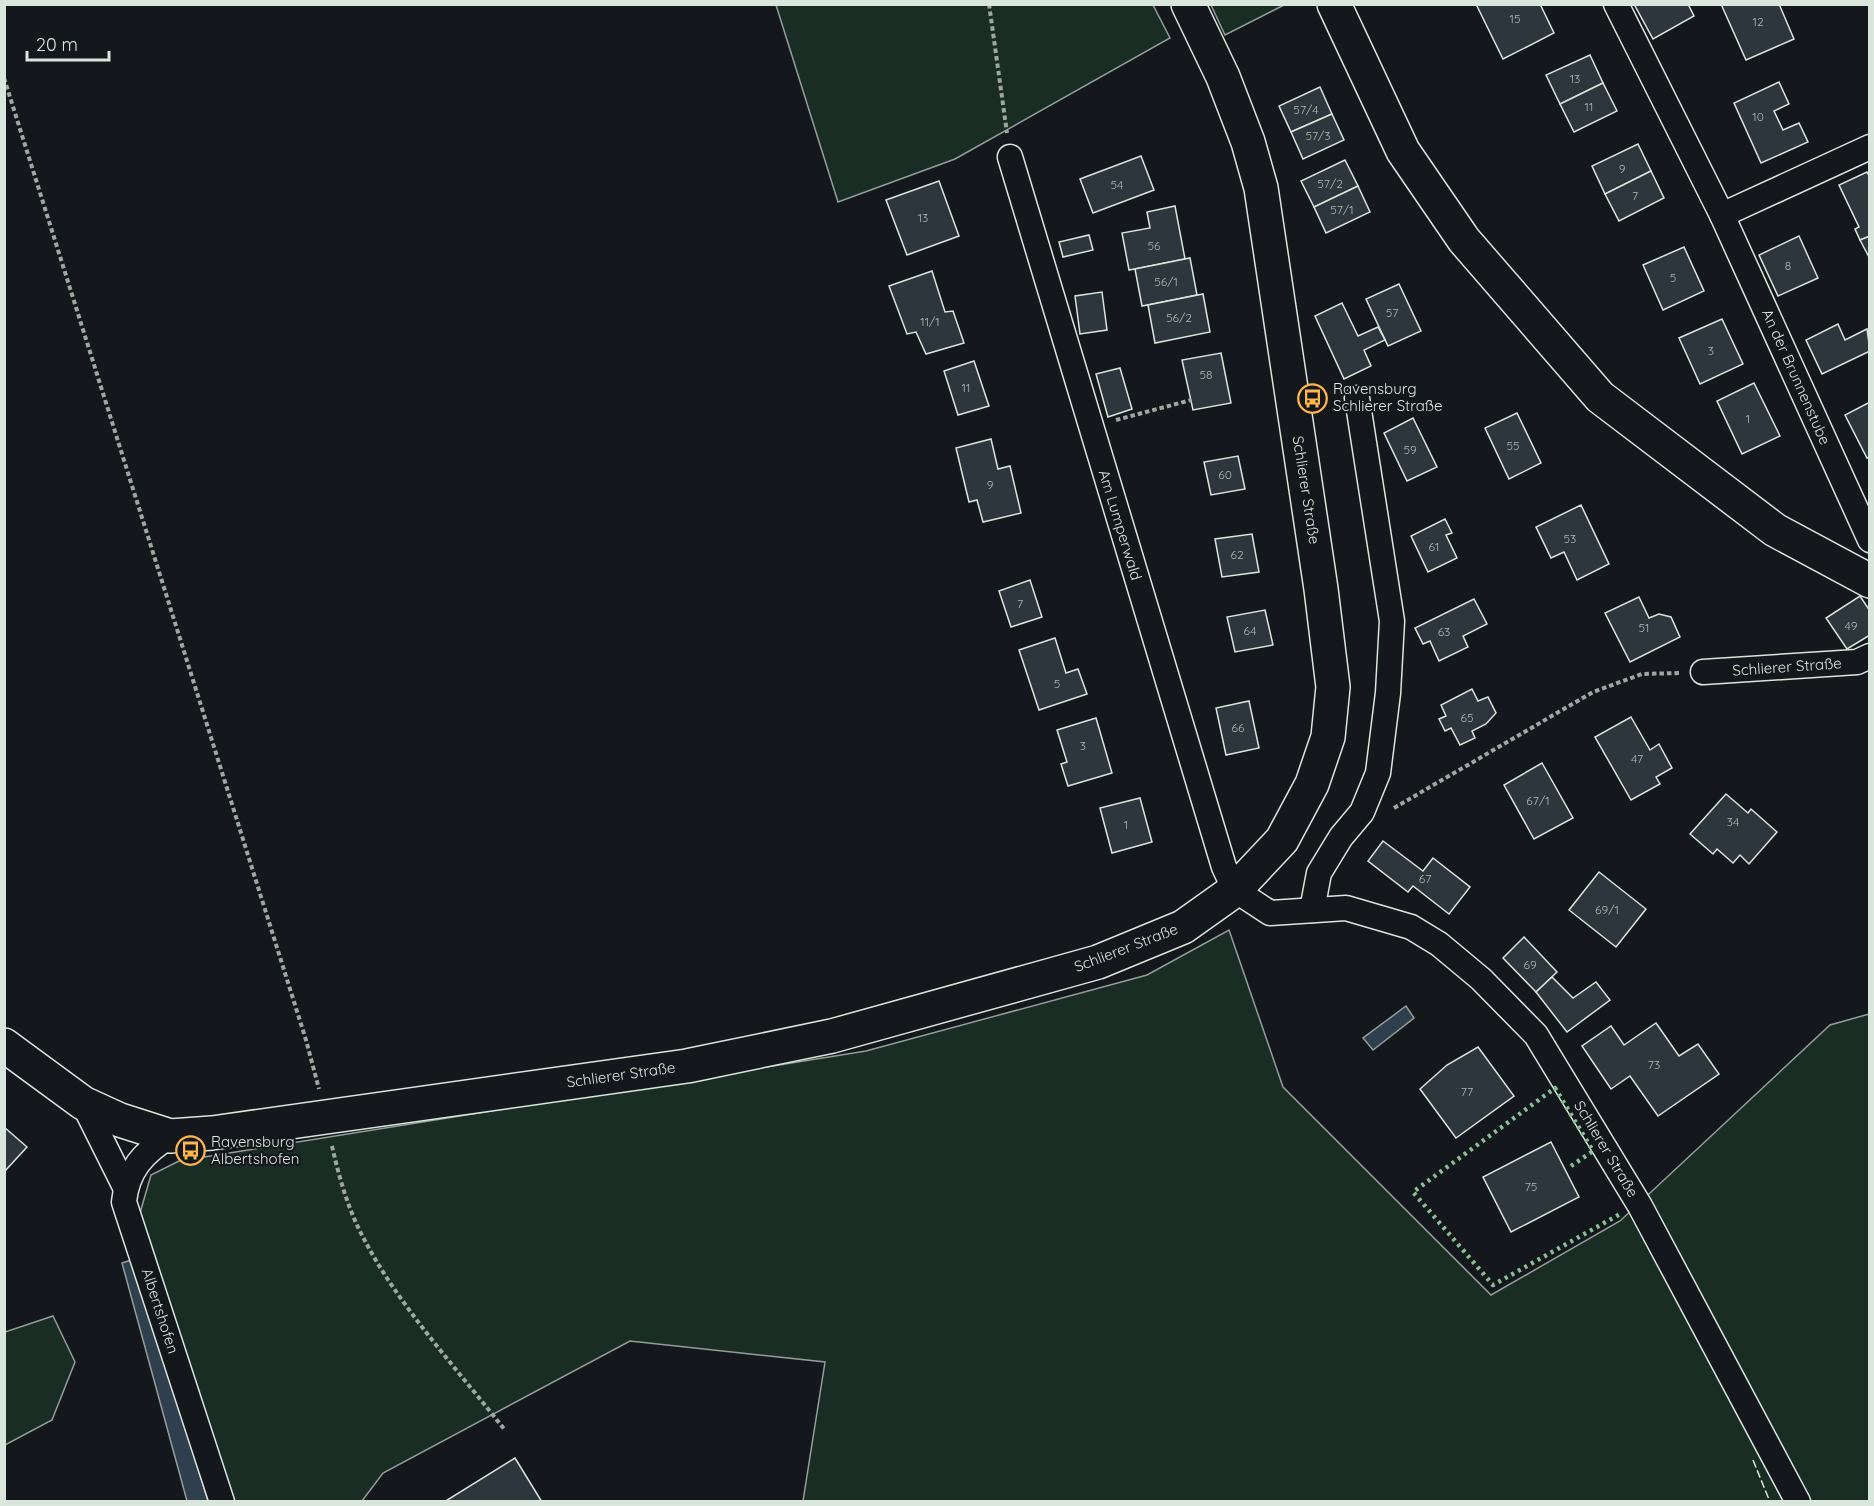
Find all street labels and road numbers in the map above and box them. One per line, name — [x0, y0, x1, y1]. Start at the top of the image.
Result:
street label: An der Brunnenstube — [1758, 306, 1835, 448]
street label: Schlierer Straße — [1289, 434, 1324, 545]
street label: Am Lumperwald — [1095, 467, 1146, 582]
street label: Schlierer Straße — [1732, 653, 1842, 680]
street label: Schlierer Straße — [1071, 919, 1180, 976]
street label: Schlierer Straße — [565, 1057, 676, 1092]
street label: Schlierer Straße — [1570, 1097, 1643, 1201]
street label: Albertshofen — [138, 1266, 183, 1356]

